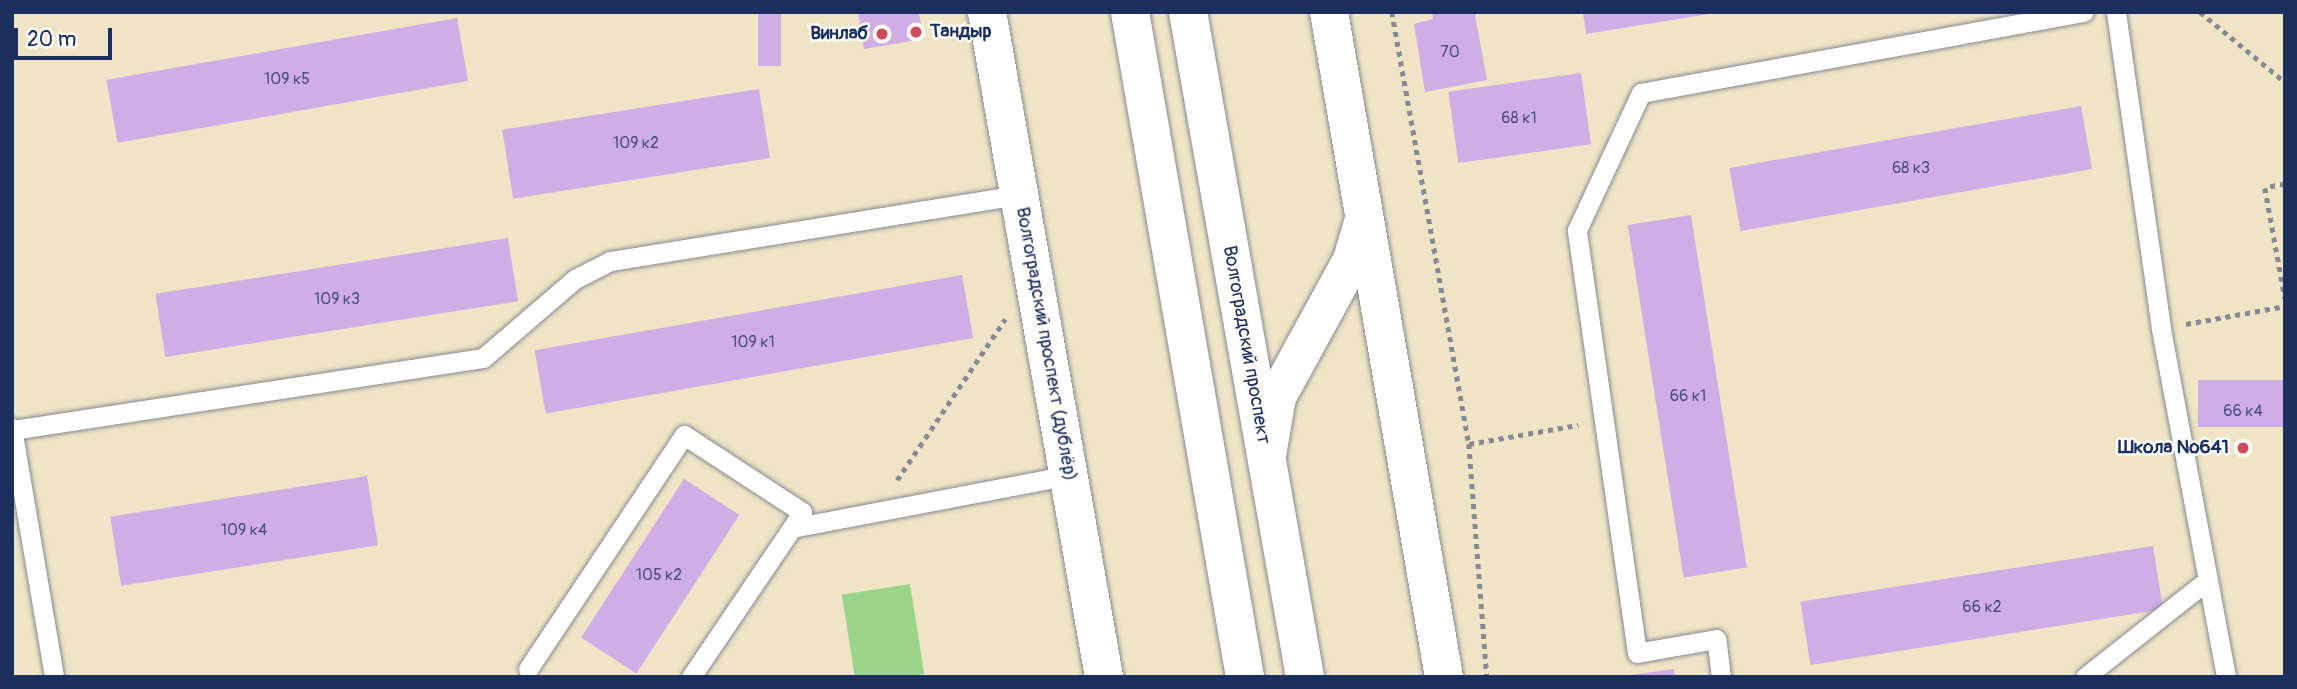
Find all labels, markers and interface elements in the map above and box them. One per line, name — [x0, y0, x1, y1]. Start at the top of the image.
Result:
scale bar — [18, 14, 116, 58]
place label: Тандыр — [930, 21, 991, 43]
place label: Винлаб — [810, 23, 868, 45]
marker: Тандыр — [908, 24, 924, 40]
text: 20 m — [27, 26, 76, 53]
marker: Винлаб — [874, 26, 890, 42]
house number: 70 — [1440, 42, 1460, 62]
house number: 109 к5 — [264, 69, 310, 89]
house number: 68 к1 — [1501, 108, 1537, 128]
house number: 109 к2 — [613, 133, 659, 153]
house number: 68 к3 — [1892, 158, 1930, 178]
street label: Волгоградский проспект (дублёр) — [1011, 205, 1081, 483]
street label: Волгоградский проспект — [1217, 244, 1275, 446]
house number: 109 к3 — [314, 289, 360, 309]
house number: 109 к1 — [731, 332, 775, 352]
house number: 66 к1 — [1670, 386, 1706, 406]
house number: 66 к4 — [2223, 401, 2263, 421]
place label: Школа №641 — [2118, 437, 2229, 459]
marker: Школа №641 — [2235, 440, 2251, 456]
house number: 109 к4 — [221, 520, 267, 540]
house number: 105 к2 — [636, 565, 682, 585]
house number: 66 к2 — [1962, 597, 2002, 617]

